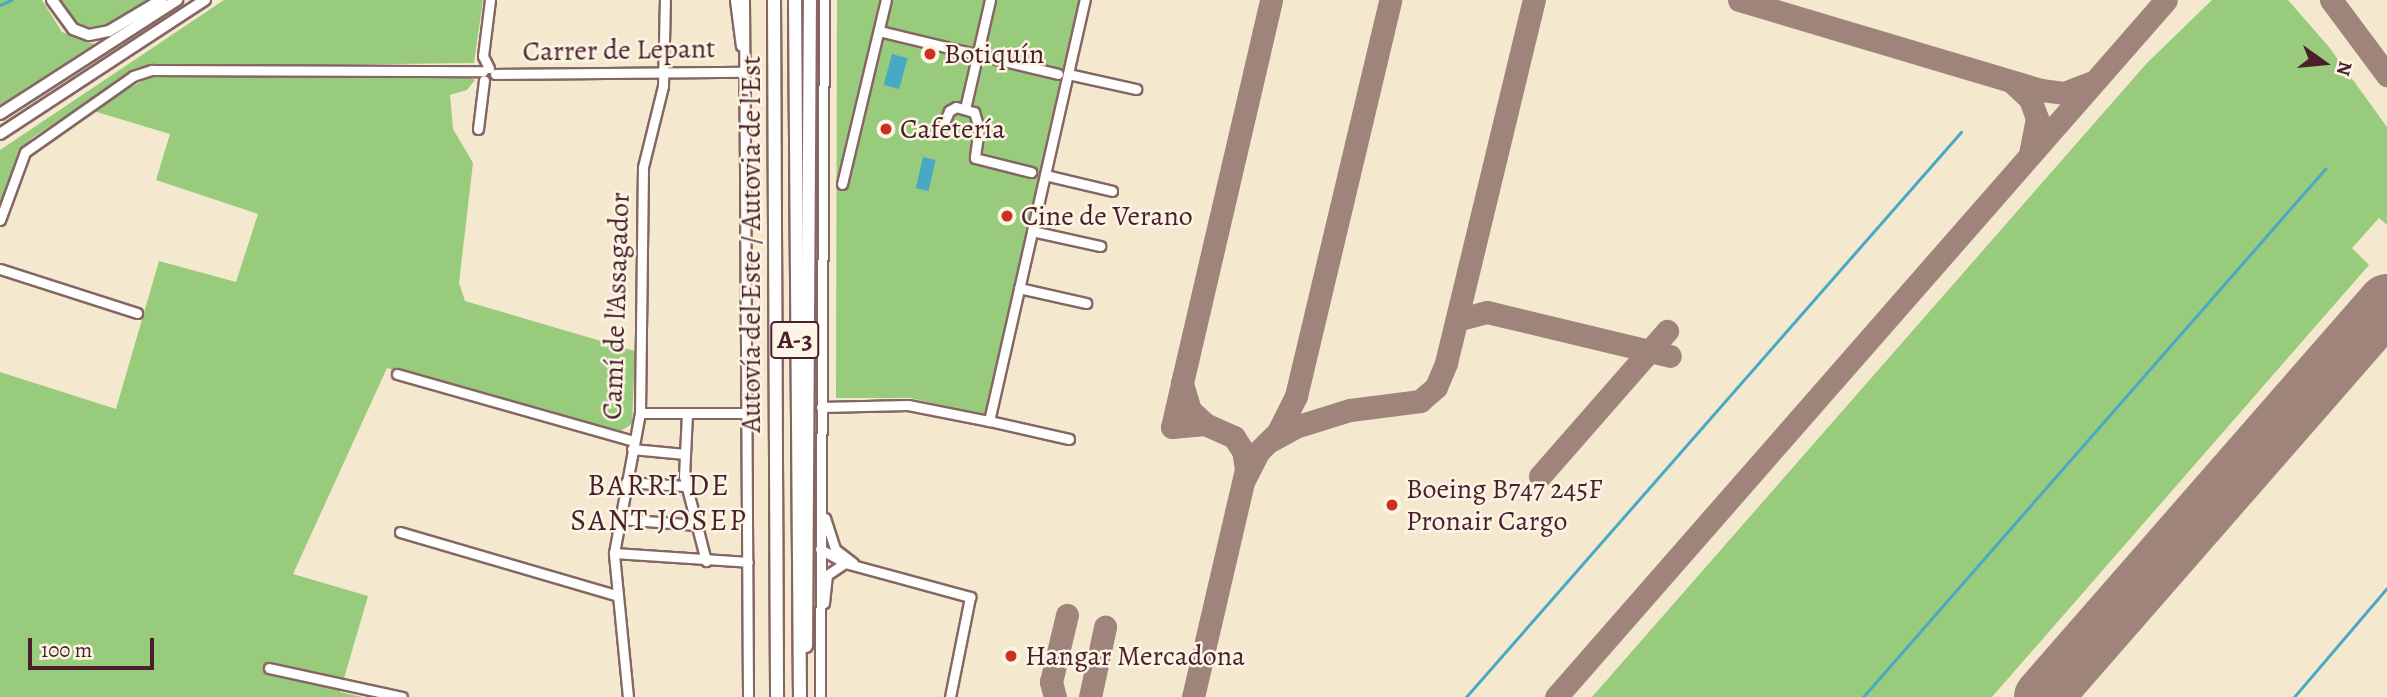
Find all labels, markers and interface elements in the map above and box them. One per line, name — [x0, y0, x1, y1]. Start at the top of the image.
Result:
north arrow — [2289, 28, 2359, 98]
street label: Carrer de Lepant — [522, 32, 716, 68]
place label: Botiquín — [944, 37, 1044, 71]
marker: Botiquín — [922, 46, 938, 62]
street label: Autovía del Este / Autovia de l'Est — [734, 55, 768, 433]
text: N — [2330, 58, 2359, 78]
place label: Cafetería — [900, 112, 1005, 146]
marker: Cafetería — [878, 121, 894, 137]
street label: Camí de l'Assagador — [595, 192, 637, 420]
place label: Cine de Verano — [1021, 199, 1193, 233]
marker: Cine de Verano — [999, 208, 1015, 224]
road number: A-3 — [769, 318, 821, 362]
district label: BARRI DE SANT JOSEP — [572, 467, 746, 538]
place label: Boeing B747 245F Pronair Cargo — [1406, 472, 1603, 538]
marker: Boeing B747 245F Pronair Cargo — [1384, 497, 1400, 513]
scale bar — [32, 624, 158, 668]
text: 100 m — [41, 636, 92, 664]
place label: Hangar Mercadona — [1025, 639, 1245, 673]
marker: Hangar Mercadona — [1003, 648, 1019, 664]

